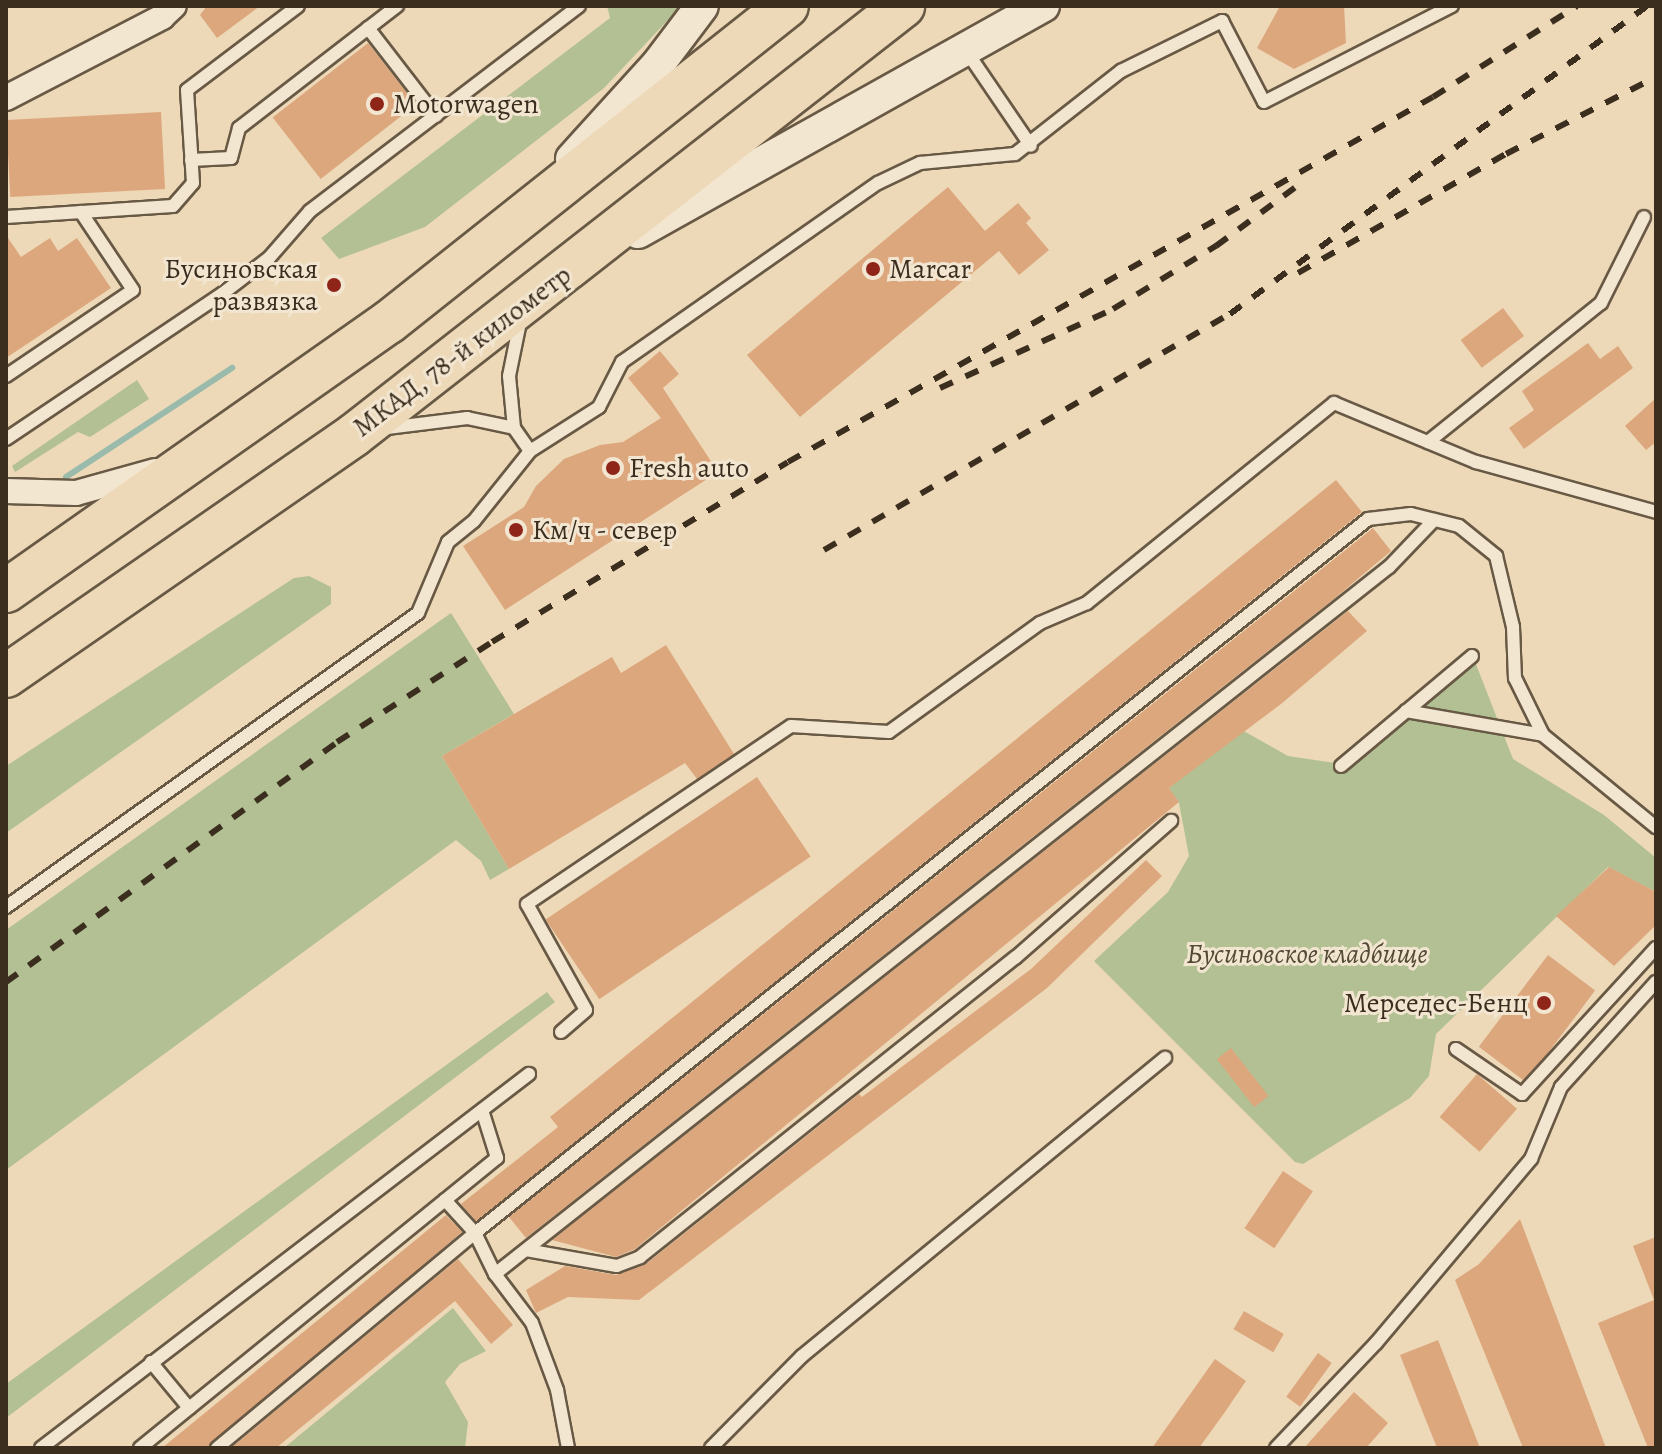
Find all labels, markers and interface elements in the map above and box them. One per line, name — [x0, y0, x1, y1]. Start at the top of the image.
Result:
place label: Motorwagen — [393, 87, 539, 121]
marker: Motorwagen — [368, 95, 386, 113]
place label: Бусиновская развязка — [164, 252, 318, 318]
place label: Marcar — [889, 252, 971, 286]
street label: МКАД, 78-й километр — [346, 258, 578, 444]
marker: Marcar — [864, 260, 882, 278]
marker: Бусиновская развязка — [325, 276, 343, 294]
place label: Fresh auto — [629, 451, 749, 485]
marker: Fresh auto — [604, 459, 622, 477]
place label: Км/ч - север — [532, 513, 678, 547]
marker: Км/ч - север — [507, 521, 525, 539]
park label: Бусиновское кладбище — [1186, 937, 1428, 971]
place label: Мерседес-Бенц — [1344, 986, 1528, 1020]
marker: Мерседес-Бенц — [1535, 994, 1553, 1012]

